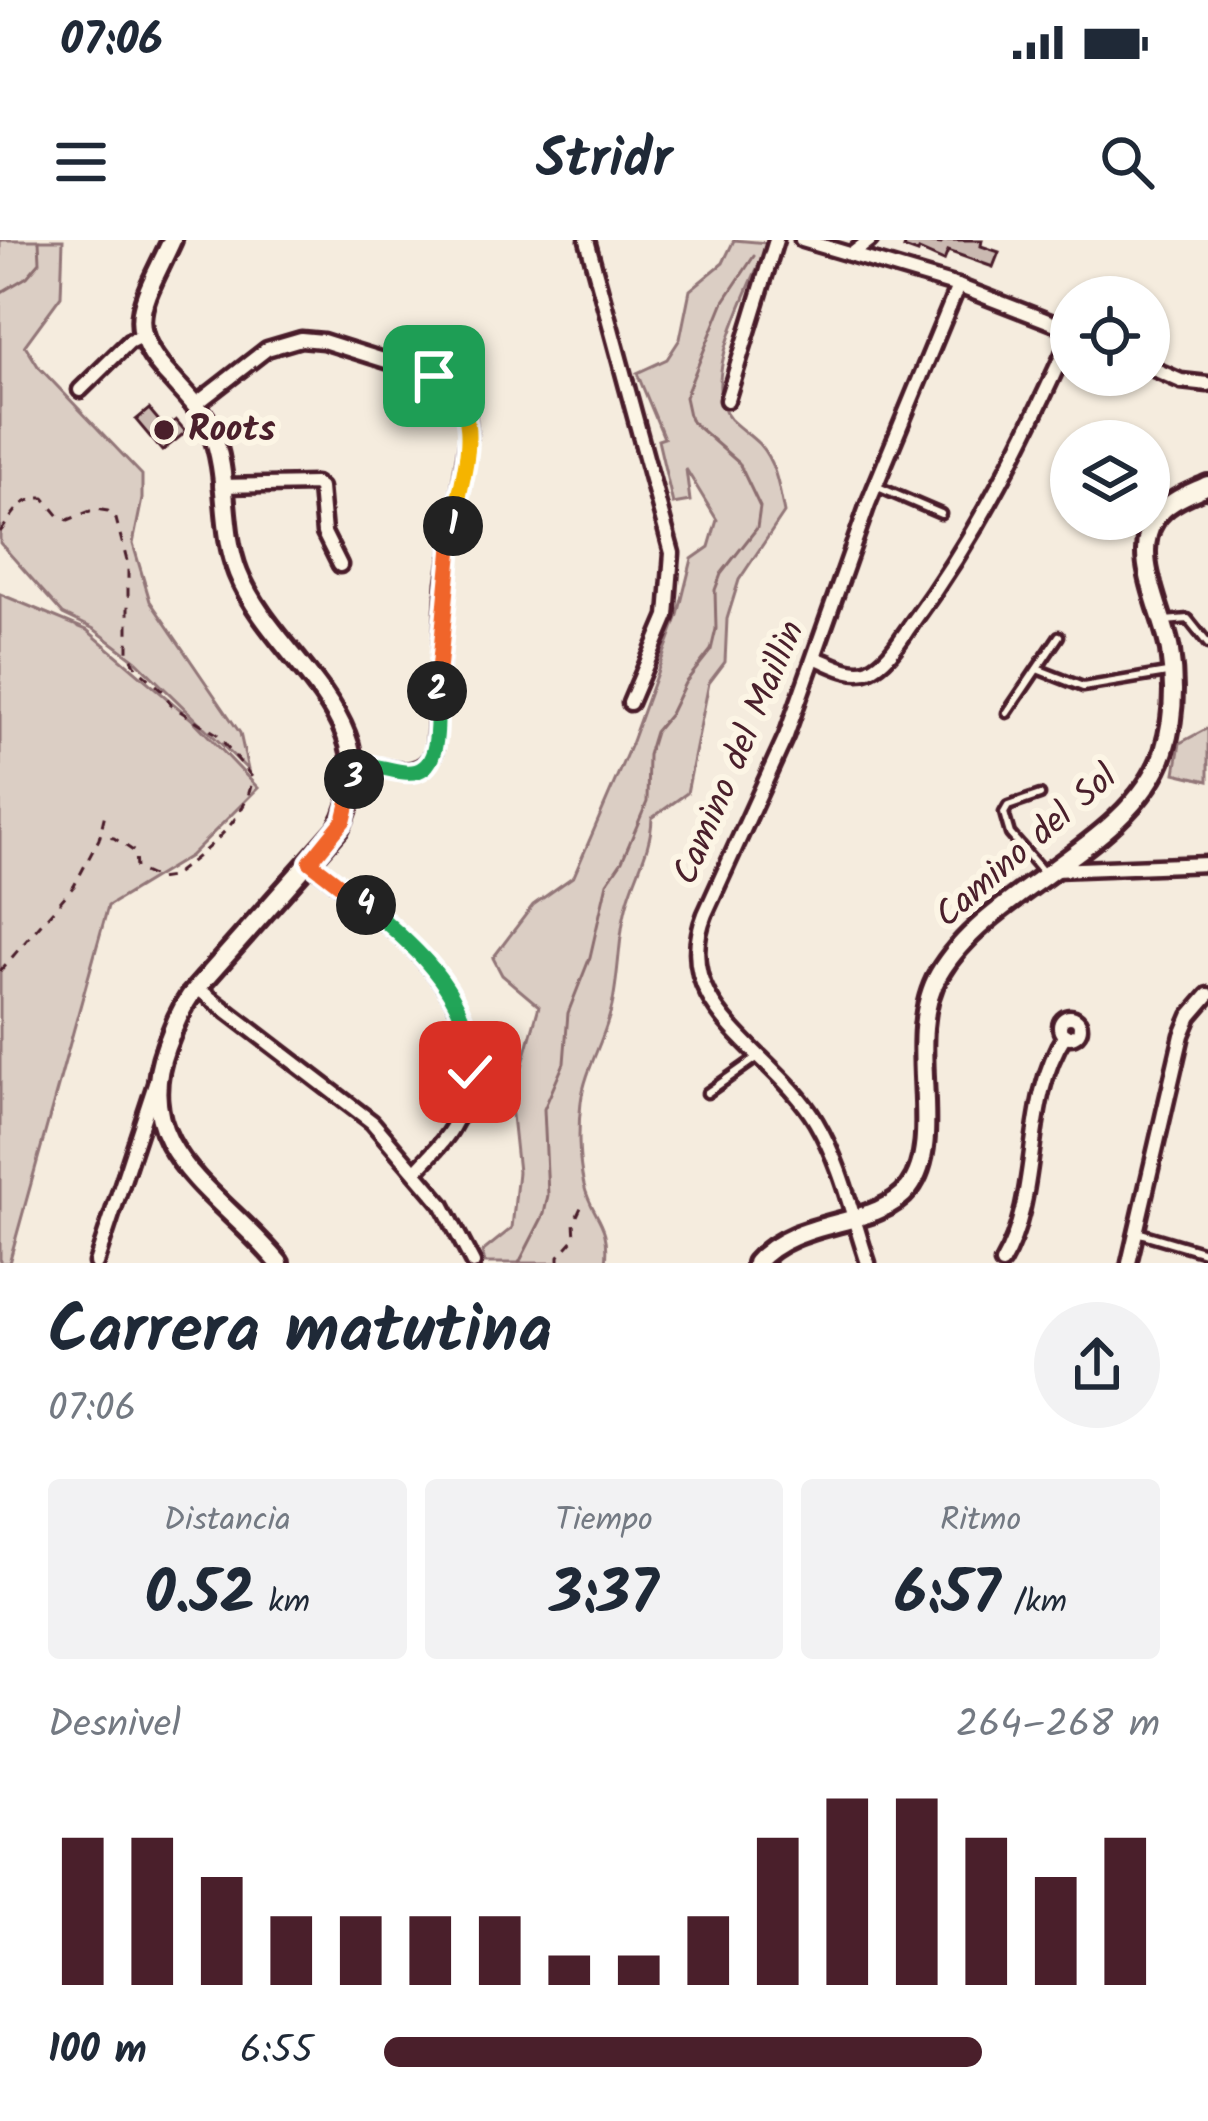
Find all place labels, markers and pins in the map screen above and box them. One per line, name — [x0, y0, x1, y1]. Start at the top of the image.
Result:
pin — [383, 325, 485, 427]
place label: Roots — [188, 402, 276, 459]
marker: Roots — [151, 417, 177, 443]
pin: 1 — [423, 496, 483, 556]
pin: 2 — [407, 661, 467, 721]
pin: 3 — [324, 749, 384, 809]
pin: 4 — [336, 875, 396, 935]
pin — [419, 1021, 521, 1123]

